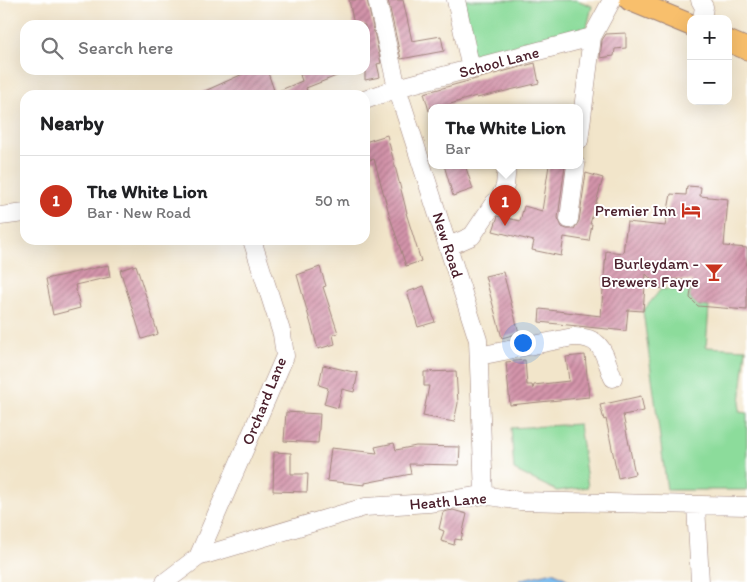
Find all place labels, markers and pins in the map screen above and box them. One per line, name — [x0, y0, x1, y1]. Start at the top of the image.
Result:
pin: 1 — [489, 185, 521, 226]
hotel icon: Premier Inn — [680, 199, 702, 221]
place label: Premier Inn — [595, 201, 676, 220]
place label: Burleydam - Brewers Fayre — [601, 254, 699, 291]
bar icon: Burleydam - Brewers Fayre — [703, 261, 725, 283]

